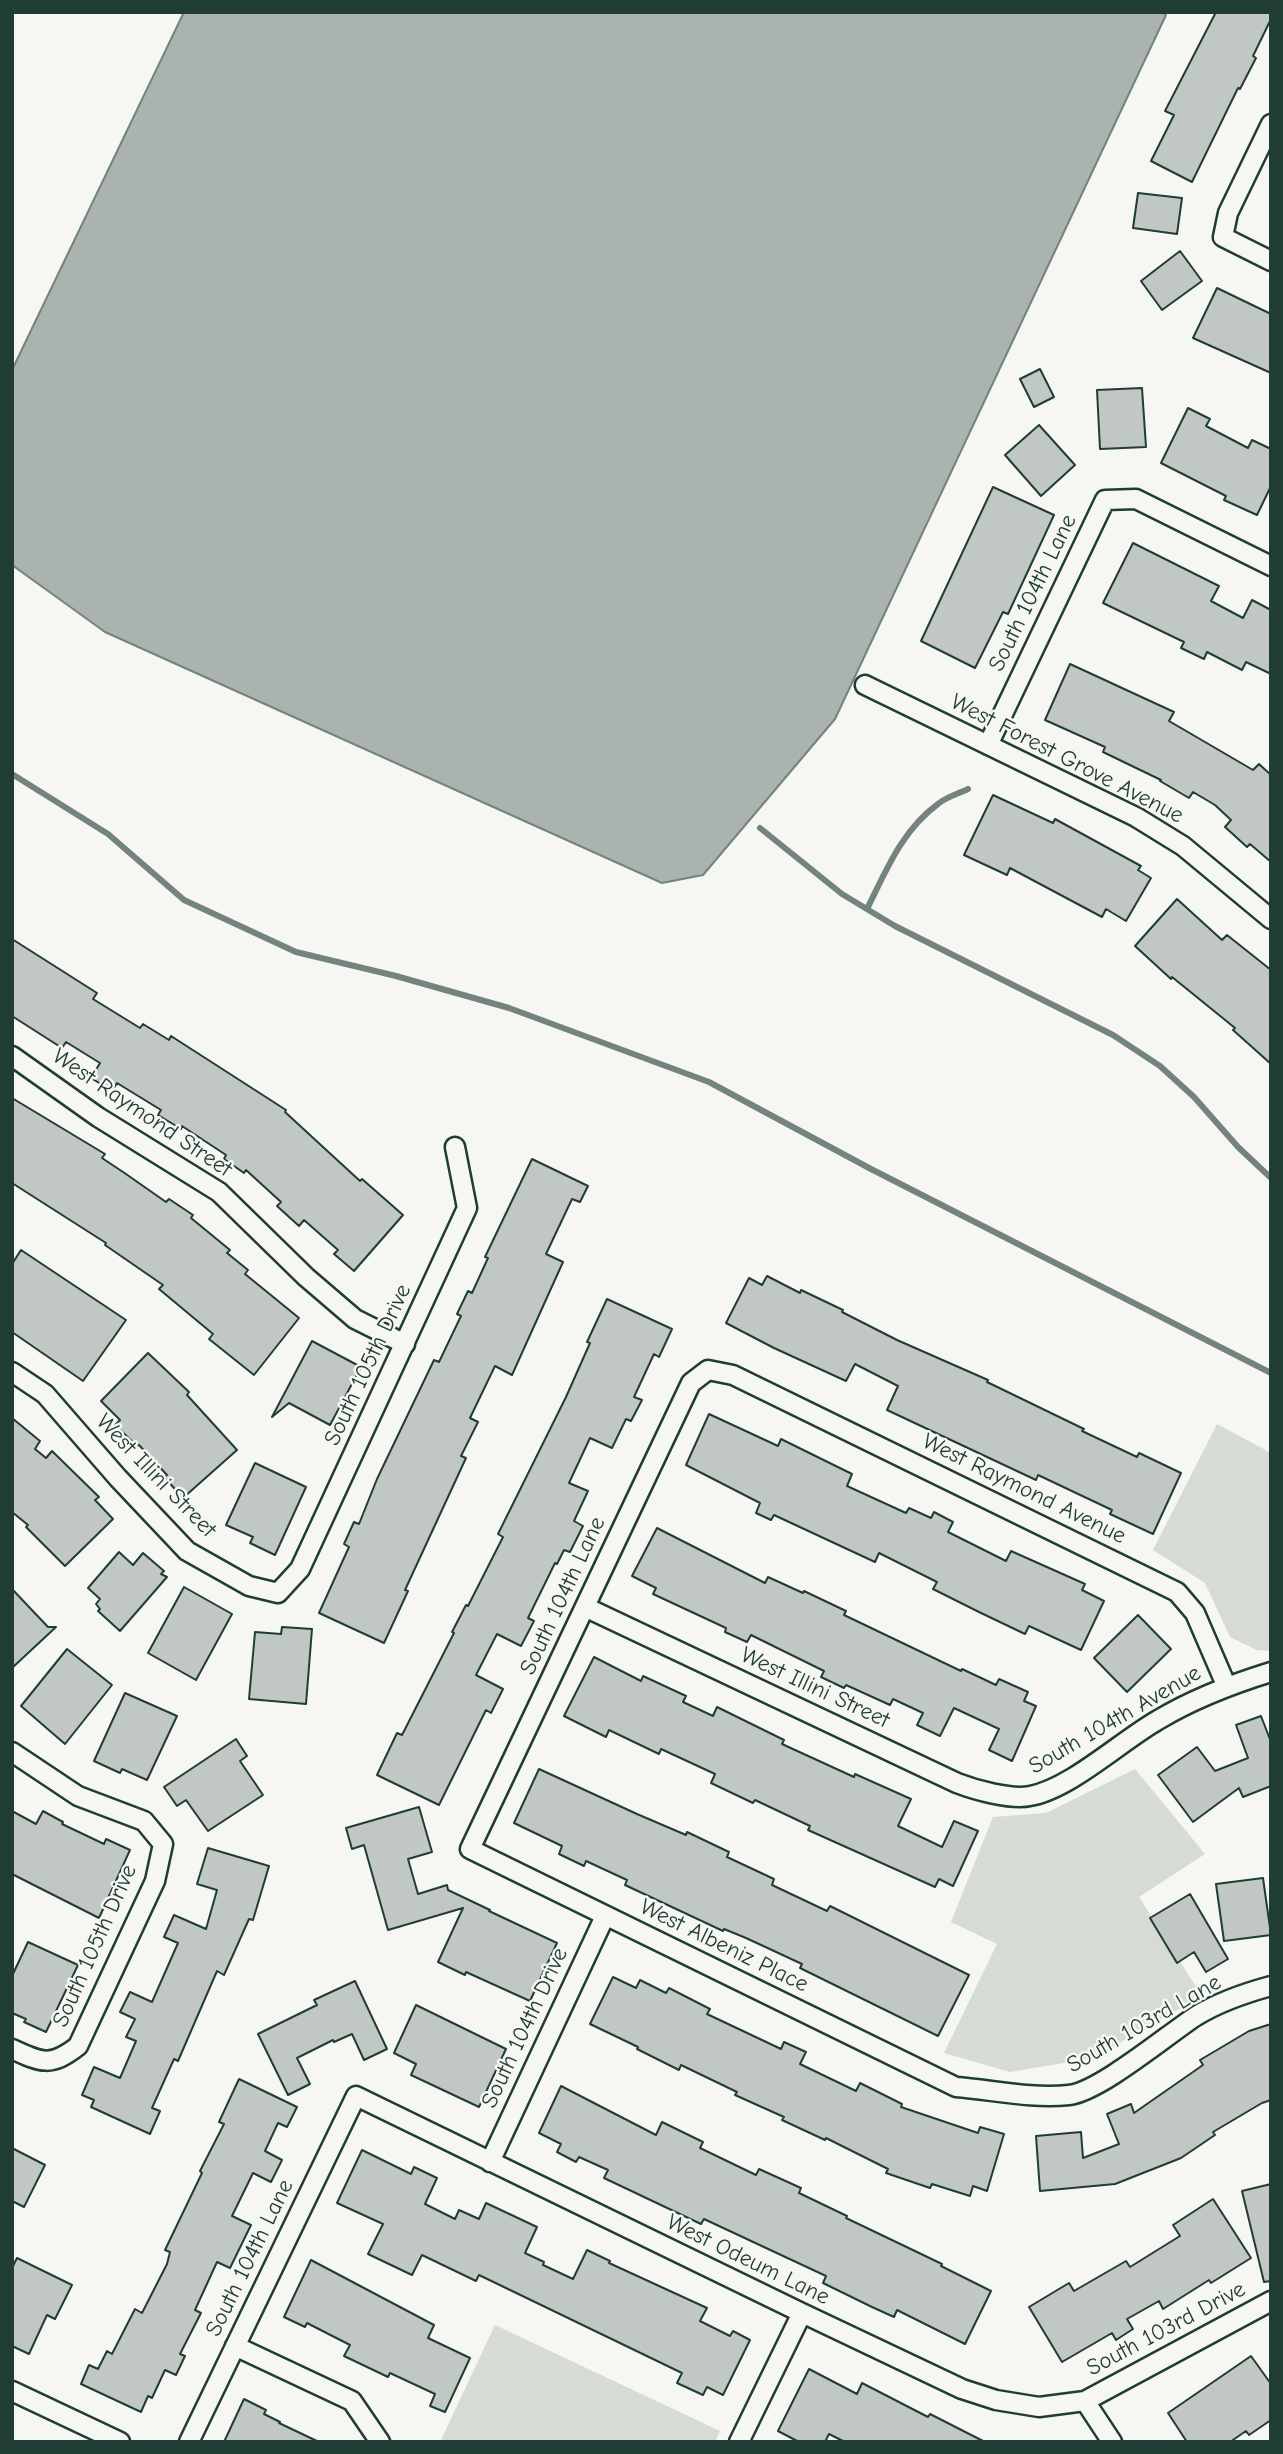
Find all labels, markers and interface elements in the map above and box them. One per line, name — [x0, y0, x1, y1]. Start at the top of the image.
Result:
street label: South 104th Lane — [983, 510, 1083, 676]
street label: West Forest Grove Avenue — [946, 688, 1188, 830]
street label: West Raymond Street — [47, 1043, 237, 1183]
street label: South 105th Drive — [319, 1280, 417, 1450]
street label: West Illini Street — [90, 1408, 222, 1544]
street label: West Raymond Avenue — [918, 1428, 1130, 1550]
street label: South 104th Lane — [514, 1513, 612, 1679]
street label: West Illini Street — [736, 1641, 894, 1735]
street label: South 104th Avenue — [1024, 1660, 1206, 1780]
street label: South 105th Drive — [47, 1861, 143, 2031]
street label: West Albeniz Place — [635, 1893, 813, 1999]
street label: South 104th Drive — [476, 1944, 574, 2112]
street label: South 103rd Lane — [1062, 1969, 1226, 2079]
street label: South 104th Lane — [200, 2175, 300, 2341]
street label: West Odeum Lane — [662, 2209, 834, 2311]
street label: South 103rd Drive — [1082, 2276, 1250, 2382]

